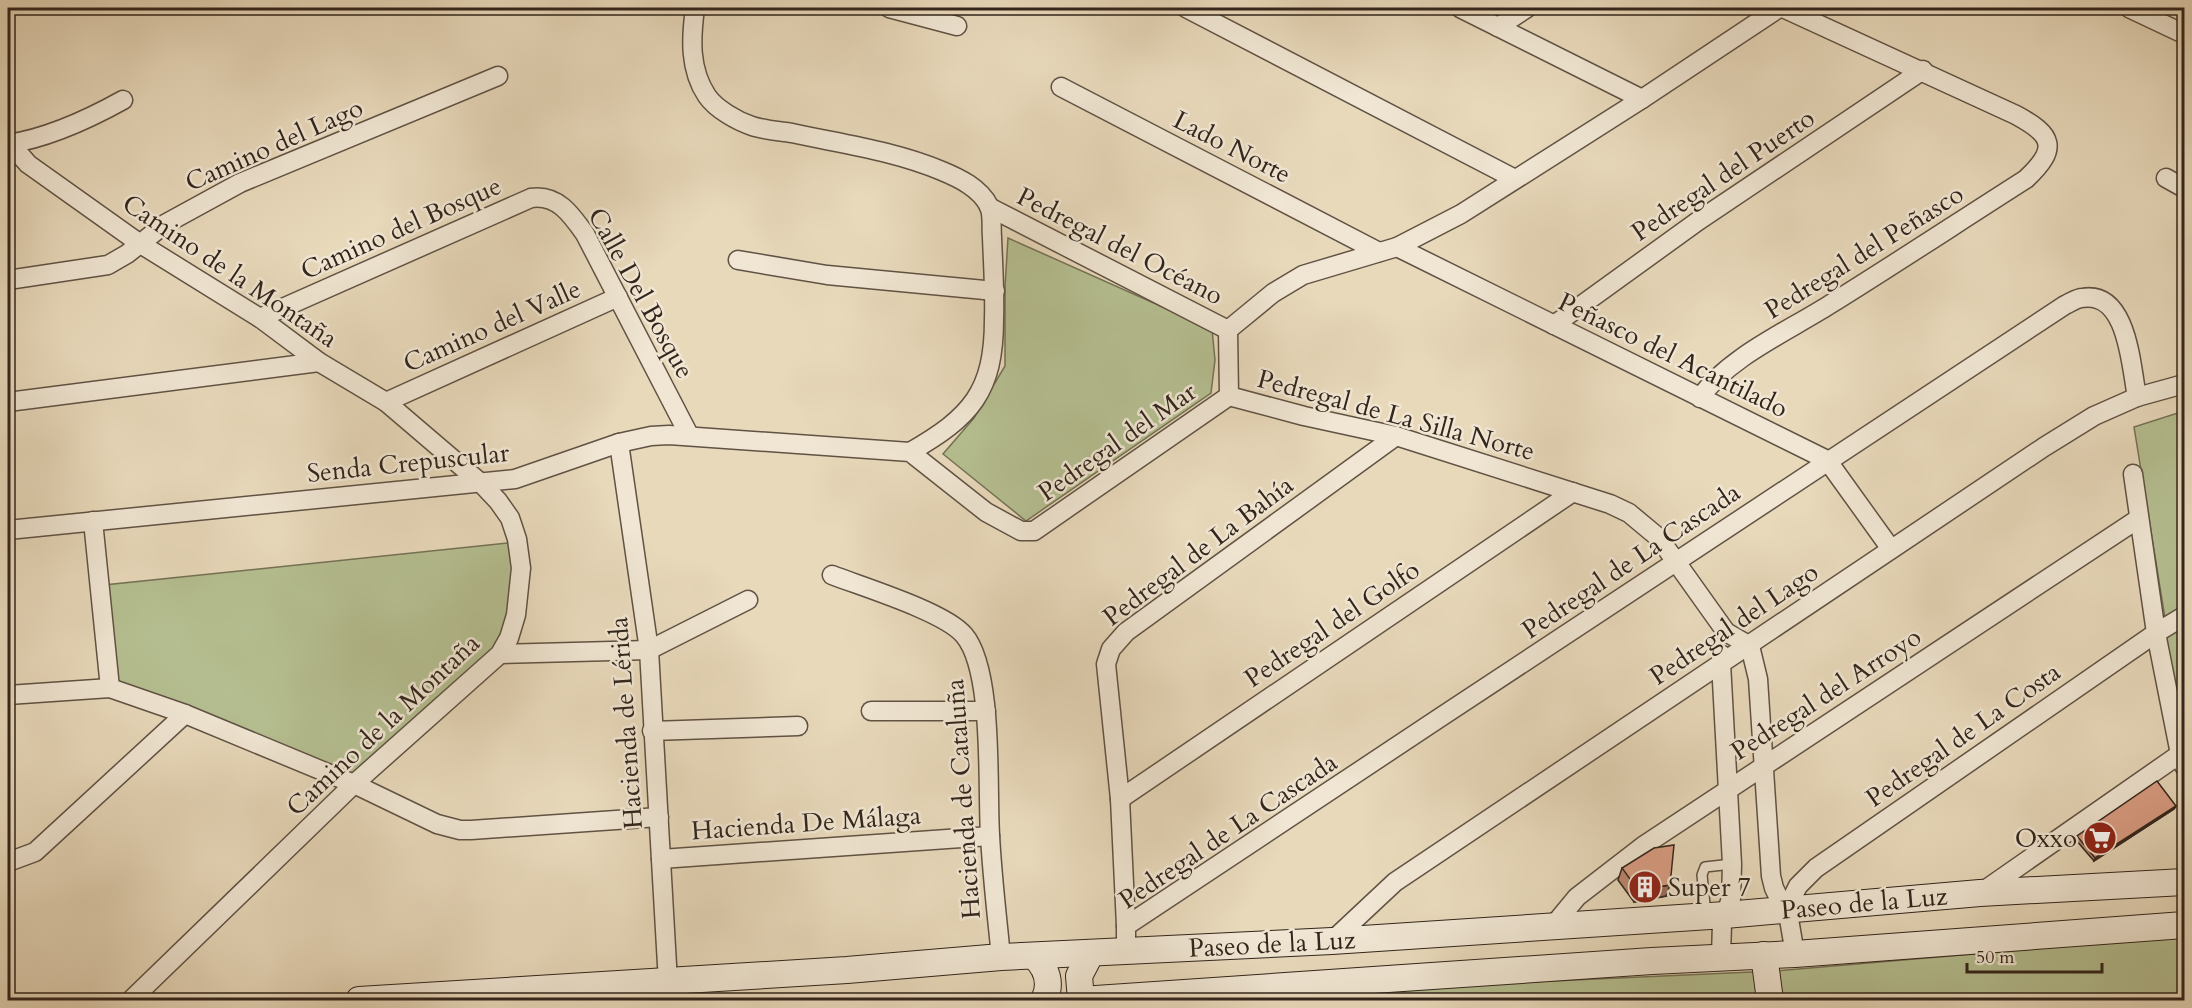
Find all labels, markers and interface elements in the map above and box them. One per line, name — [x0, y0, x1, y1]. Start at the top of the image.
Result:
street label: Camino del Lago — [180, 90, 368, 200]
street label: Pedregal del Puerto — [1624, 101, 1822, 249]
street label: Lado Norte — [1167, 102, 1297, 192]
street label: Camino del Bosque — [295, 168, 507, 288]
street label: Pedregal del Peñasco — [1758, 177, 1970, 327]
street label: Pedregal del Océano — [1011, 179, 1229, 313]
street label: Camino de la Montaña — [116, 186, 344, 356]
street label: Calle Del Bosque — [580, 201, 702, 385]
street label: Camino del Valle — [398, 271, 586, 381]
street label: Peñasco del Acantilado — [1552, 284, 1794, 426]
street label: Pedregal de La Silla Norte — [1253, 361, 1539, 469]
street label: Pedregal del Mar — [1031, 374, 1204, 510]
street label: Senda Crepuscular — [305, 435, 511, 491]
street label: Pedregal de La Bahía — [1096, 468, 1300, 634]
street label: Pedregal de La Cascada — [1515, 475, 1747, 647]
street label: Pedregal del Golfo — [1238, 552, 1426, 696]
street label: Pedregal del Lago — [1643, 555, 1825, 693]
street label: Hacienda de Lérida — [601, 616, 651, 830]
street label: Pedregal del Arroyo — [1724, 619, 1928, 769]
street label: Camino de la Montaña — [279, 626, 487, 824]
street label: Pedregal de La Costa — [1859, 655, 2067, 815]
street label: Hacienda de Cataluña — [937, 678, 989, 920]
street label: Pedregal de La Cascada — [1112, 745, 1344, 917]
street label: Hacienda De Málaga — [690, 798, 922, 848]
supermarket icon: Oxxo — [2082, 820, 2118, 856]
place label: Oxxo — [2015, 821, 2077, 856]
building icon: Super 7 — [1627, 869, 1663, 905]
place label: Super 7 — [1668, 870, 1751, 905]
street label: Paseo de la Luz — [1779, 878, 1949, 928]
street label: Paseo de la Luz — [1188, 922, 1357, 966]
scale bar — [1967, 936, 2102, 974]
text: 50 m — [1976, 945, 2015, 970]

